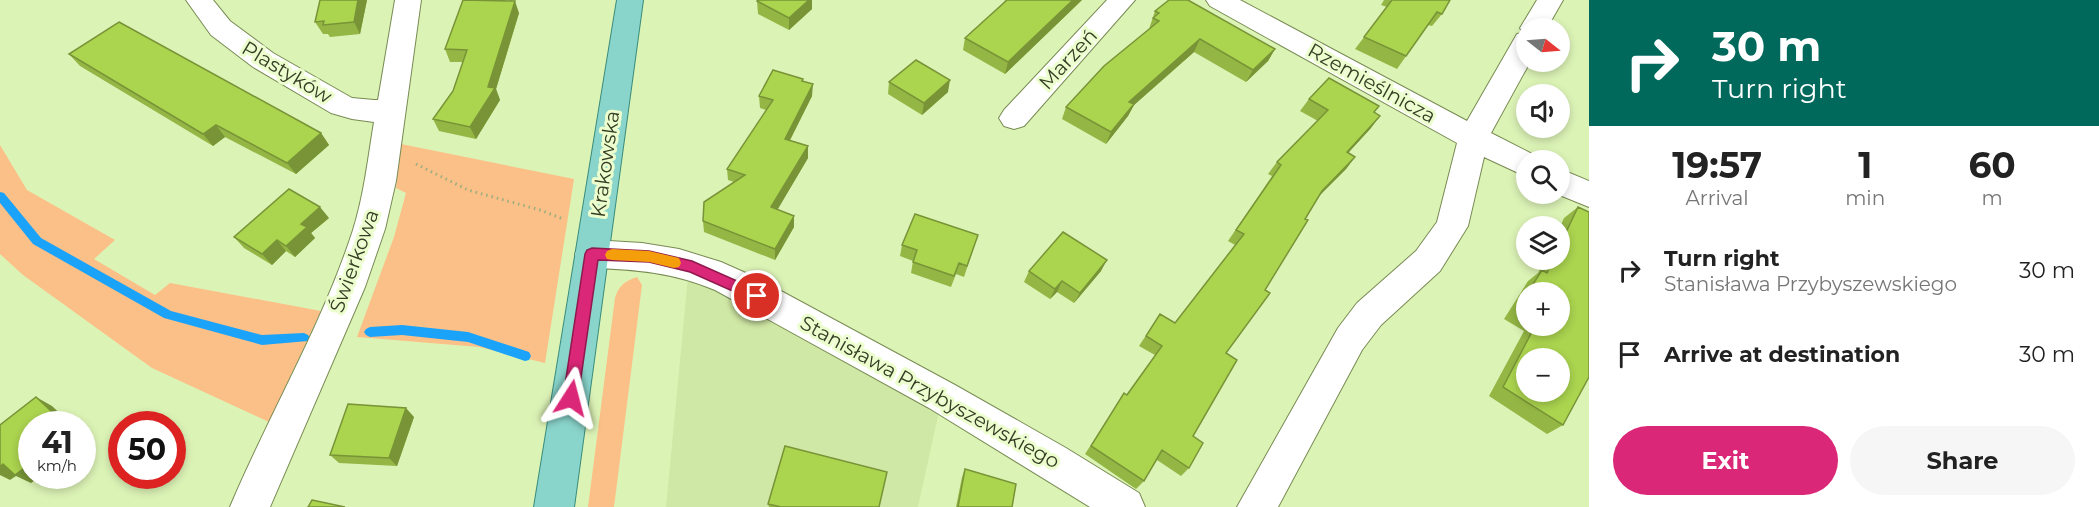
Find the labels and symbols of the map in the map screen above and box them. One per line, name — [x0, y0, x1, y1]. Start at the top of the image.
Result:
north arrow — [1516, 18, 1570, 72]
street label: Marzeń — [1034, 24, 1102, 94]
street label: Plastyków — [238, 36, 337, 108]
street label: Rzemieślnicza — [1304, 38, 1440, 128]
street label: Krakowska — [586, 109, 624, 219]
street label: Świerkowa — [324, 206, 384, 316]
pin — [731, 270, 782, 321]
street label: Stanisława Przybyszewskiego — [796, 310, 1064, 474]
position arrow — [539, 366, 603, 430]
speed limit sign: 50 — [108, 411, 186, 489]

